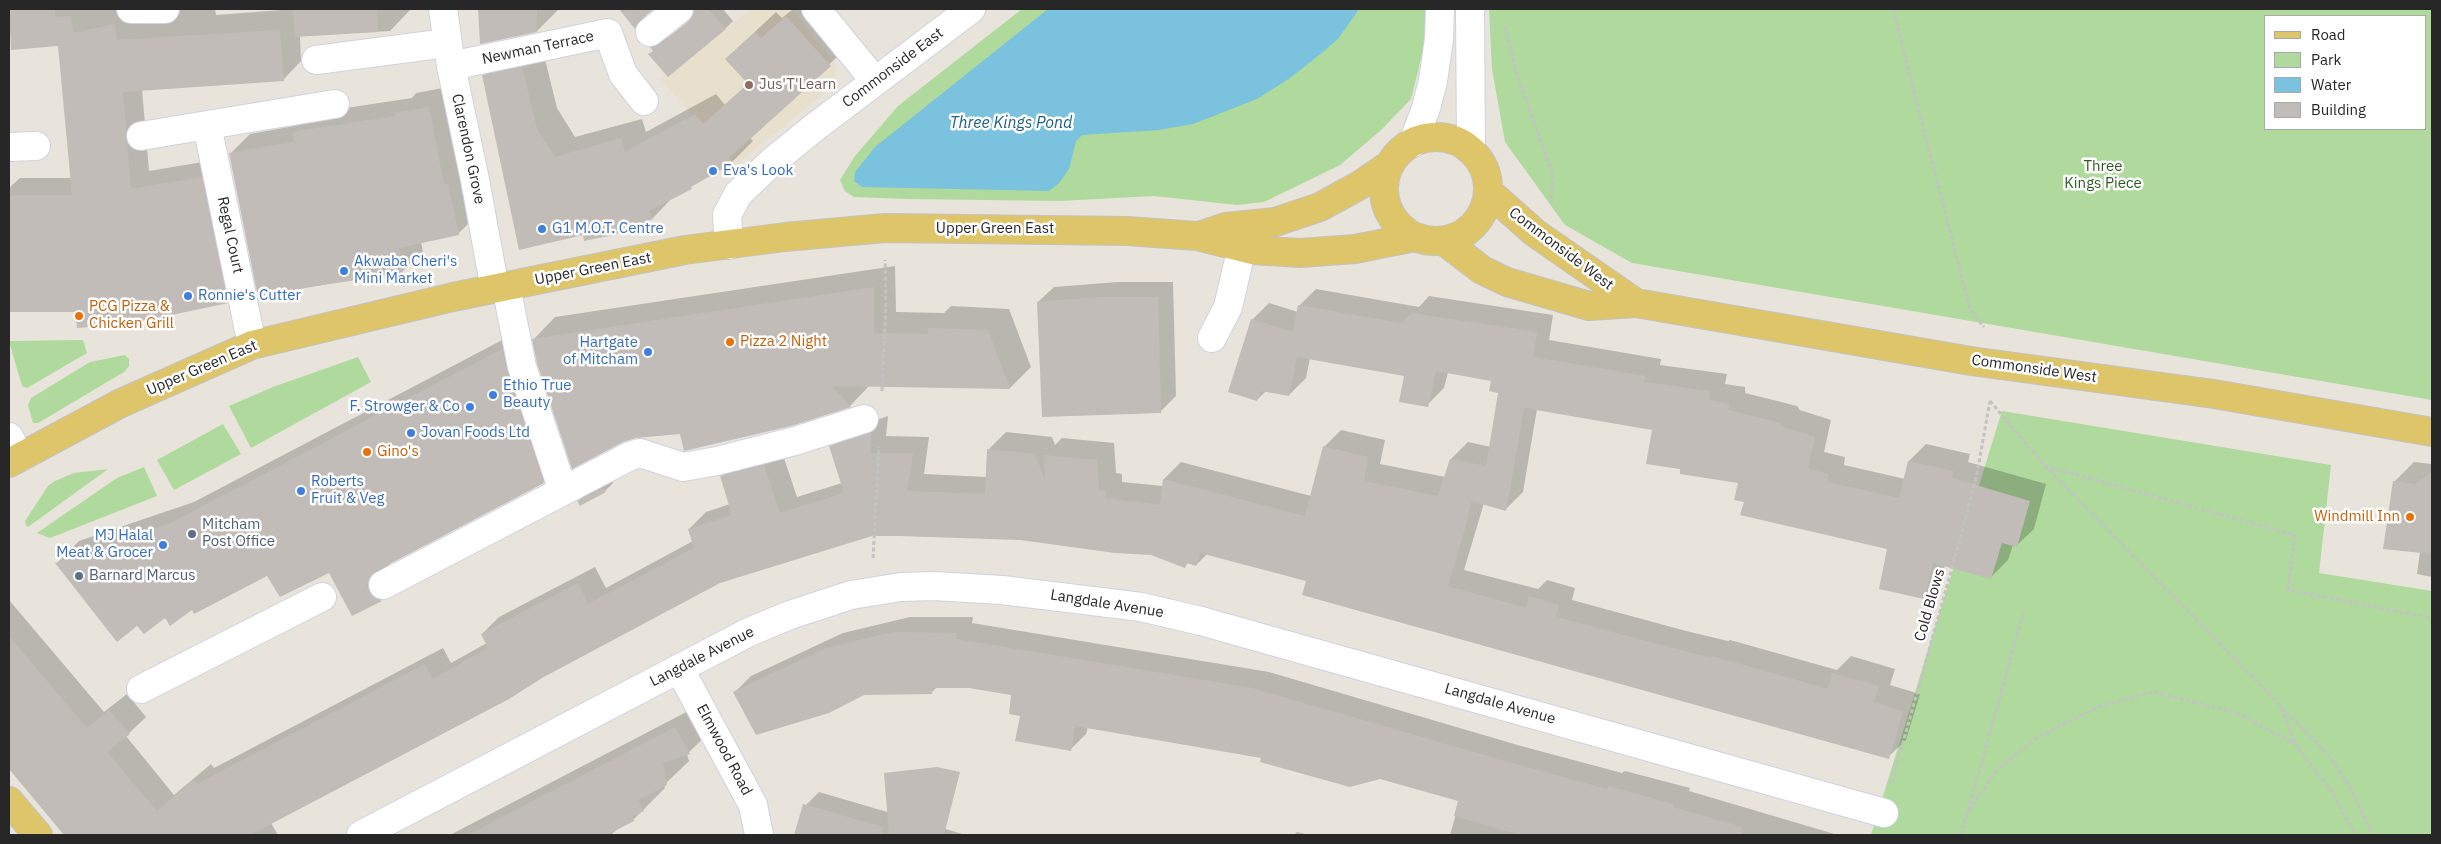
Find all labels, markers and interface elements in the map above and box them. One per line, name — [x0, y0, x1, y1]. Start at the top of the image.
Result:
legend — [2264, 15, 2426, 130]
street label: Commonside East — [839, 24, 947, 112]
text: Road — [2311, 25, 2346, 44]
street label: Newman Terrace — [480, 27, 596, 69]
text: Park — [2311, 50, 2341, 69]
text: Water — [2311, 75, 2351, 94]
place label: Jus'T'Learn — [759, 76, 836, 94]
marker: Jus'T'Learn — [743, 79, 755, 91]
street label: Clarendon Grove — [448, 92, 488, 206]
text: Building — [2311, 100, 2366, 119]
water label: Three Kings Pond — [950, 113, 1072, 133]
park label: Three Kings Piece — [2064, 158, 2142, 193]
place label: Eva's Look — [723, 162, 793, 180]
marker: Eva's Look — [707, 165, 719, 177]
street label: Regal Court — [213, 195, 247, 275]
street label: Commonside West — [1505, 204, 1617, 294]
place label: G1 M.O.T. Centre — [552, 220, 664, 238]
street label: Upper Green East — [936, 220, 1054, 238]
marker: G1 M.O.T. Centre — [536, 223, 548, 235]
street label: Upper Green East — [533, 249, 653, 289]
place label: Akwaba Cheri's Mini Market — [354, 253, 457, 288]
marker: Akwaba Cheri's Mini Market — [338, 265, 350, 277]
place label: Ronnie's Cutter — [198, 287, 301, 305]
marker: Ronnie's Cutter — [182, 290, 194, 302]
place label: PCG Pizza & Chicken Grill — [89, 298, 174, 333]
marker: PCG Pizza & Chicken Grill — [73, 310, 85, 322]
place label: Pizza 2 Night — [740, 333, 827, 351]
place label: Hartgate of Mitcham — [563, 334, 638, 369]
marker: Pizza 2 Night — [724, 336, 736, 348]
street label: Upper Green East — [144, 337, 260, 399]
marker: Hartgate of Mitcham — [642, 346, 654, 358]
street label: Commonside West — [1970, 351, 2098, 387]
place label: Ethio True Beauty — [503, 377, 571, 412]
marker: Ethio True Beauty — [487, 389, 499, 401]
place label: F. Strowger & Co — [349, 398, 460, 416]
marker: F. Strowger & Co — [464, 401, 476, 413]
place label: Jovan Foods Ltd — [421, 424, 530, 442]
marker: Jovan Foods Ltd — [405, 427, 417, 439]
place label: Gino's — [377, 443, 419, 461]
marker: Gino's — [361, 446, 373, 458]
place label: Roberts Fruit & Veg — [311, 473, 384, 508]
marker: Roberts Fruit & Veg — [295, 485, 307, 497]
place label: Windmill Inn — [2314, 508, 2400, 526]
marker: Windmill Inn — [2404, 511, 2416, 523]
place label: Mitcham Post Office — [202, 516, 275, 551]
place label: MJ Halal Meat & Grocer — [56, 527, 153, 562]
marker: Mitcham Post Office — [186, 528, 198, 540]
marker: MJ Halal Meat & Grocer — [157, 539, 169, 551]
street label: Cold Blows — [1911, 566, 1949, 644]
place label: Barnard Marcus — [89, 567, 195, 585]
marker: Barnard Marcus — [73, 570, 85, 582]
street label: Langdale Avenue — [1049, 586, 1165, 622]
street label: Langdale Avenue — [647, 623, 757, 691]
street label: Langdale Avenue — [1442, 680, 1558, 728]
street label: Elmwood Road — [692, 701, 756, 799]

